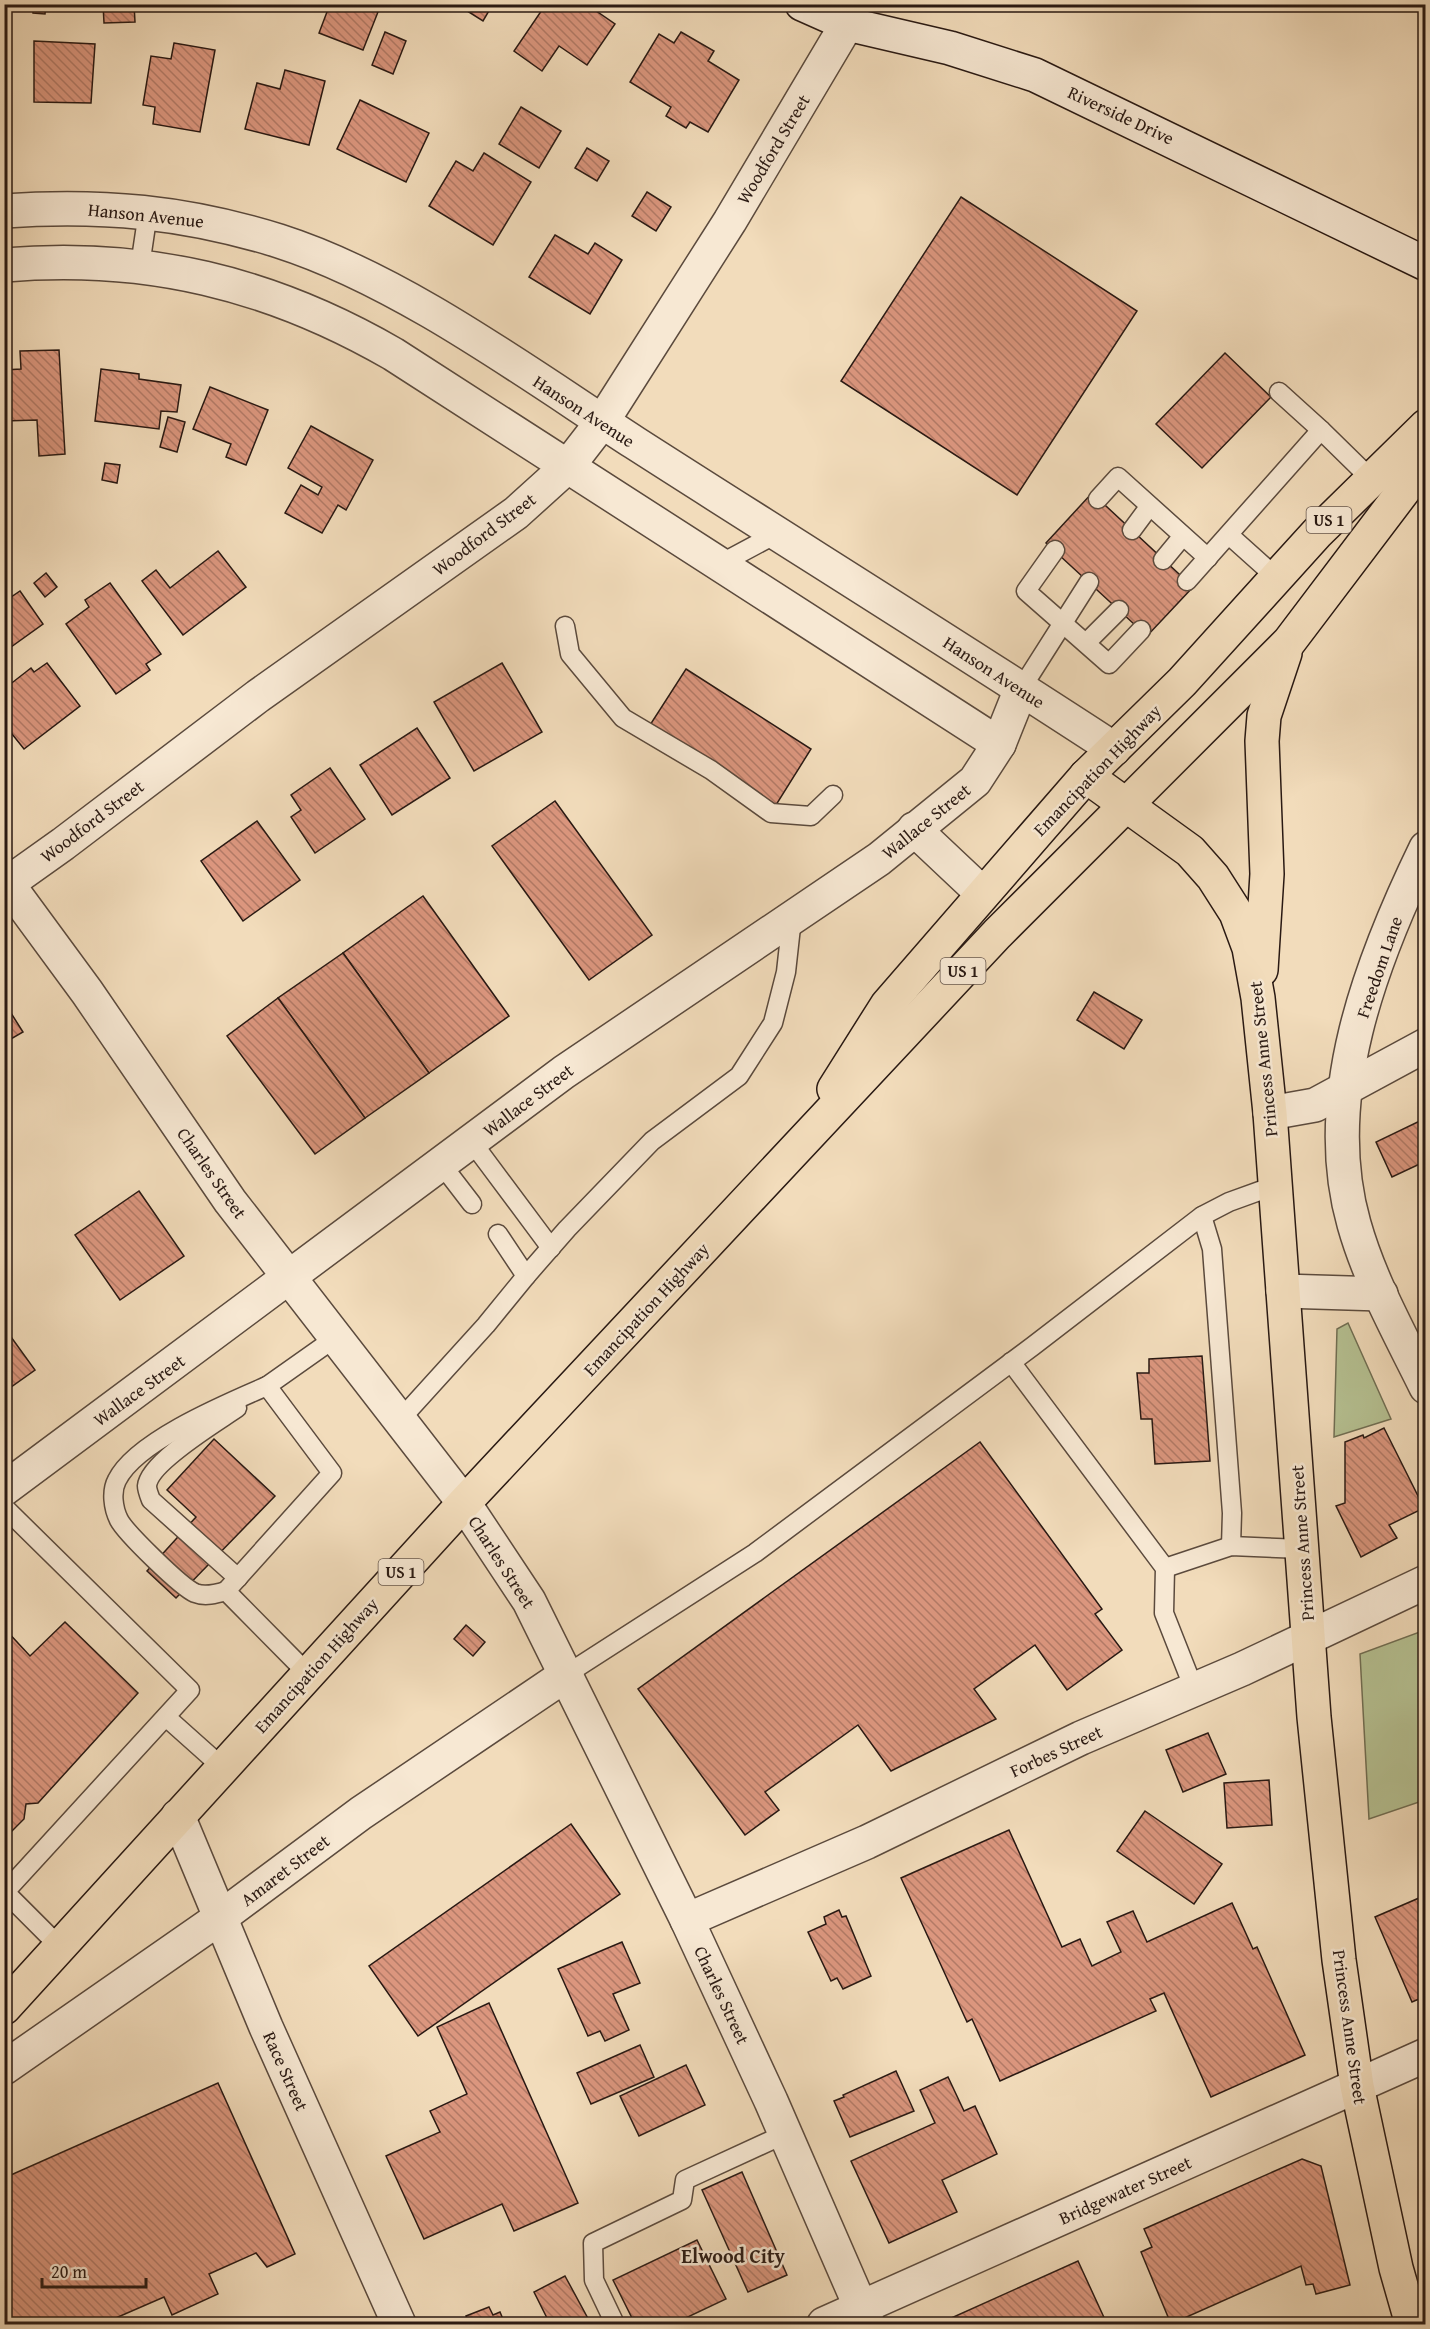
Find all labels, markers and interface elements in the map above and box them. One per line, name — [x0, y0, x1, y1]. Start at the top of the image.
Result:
street label: Riverside Drive — [1063, 79, 1179, 151]
street label: Woodford Street — [730, 88, 817, 209]
street label: Hanson Avenue — [87, 195, 205, 235]
street label: Hanson Avenue — [528, 368, 640, 454]
street label: Woodford Street — [426, 486, 542, 582]
road number: US 1 — [1306, 507, 1352, 533]
street label: Hanson Avenue — [938, 629, 1050, 715]
street label: Emancipation Highway — [1027, 698, 1167, 842]
street label: Woodford Street — [34, 773, 150, 869]
street label: Wallace Street — [876, 776, 977, 865]
street label: Freedom Lane — [1349, 912, 1409, 1022]
road number: US 1 — [940, 958, 986, 984]
street label: Princess Anne Street — [1241, 979, 1285, 1138]
street label: Wallace Street — [477, 1056, 580, 1143]
street label: Charles Street — [171, 1122, 254, 1225]
street label: Emancipation Highway — [577, 1236, 715, 1382]
street label: Wallace Street — [88, 1347, 191, 1433]
street label: Princess Anne Street — [1283, 1464, 1321, 1622]
street label: Charles Street — [462, 1510, 543, 1614]
road number: US 1 — [378, 1559, 424, 1585]
street label: Emancipation Highway — [248, 1591, 384, 1739]
street label: Forbes Street — [1005, 1718, 1107, 1784]
street label: Amaret Street — [235, 1827, 336, 1913]
street label: Charles Street — [687, 1941, 757, 2049]
street label: Princess Anne Street — [1326, 1948, 1374, 2107]
street label: Race Street — [256, 2027, 316, 2116]
street label: Bridgewater Street — [1054, 2148, 1196, 2231]
district label: Elwood City — [681, 2241, 786, 2270]
scale bar — [42, 2251, 146, 2289]
text: 20 m — [51, 2258, 87, 2285]

